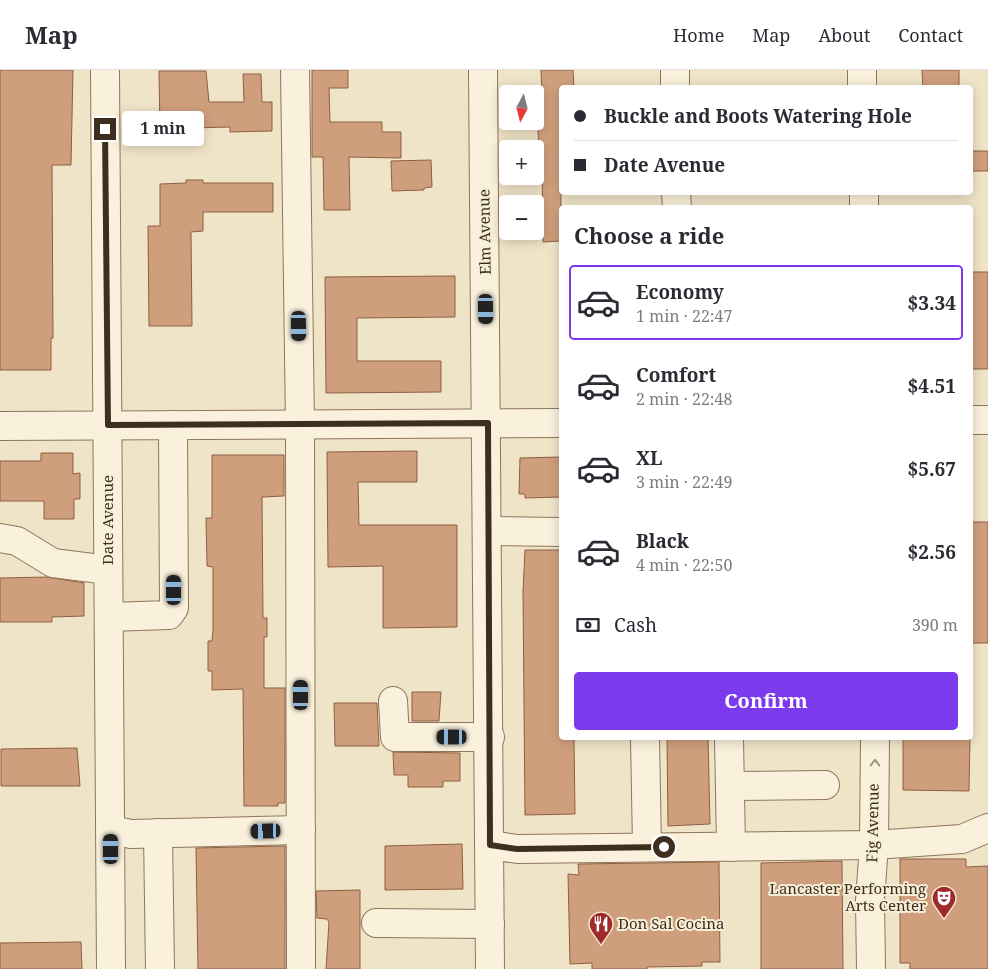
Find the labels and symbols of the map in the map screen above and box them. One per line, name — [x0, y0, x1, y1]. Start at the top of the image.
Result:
north arrow — [499, 85, 544, 130]
callout: 1 min — [122, 112, 205, 146]
route end — [94, 118, 116, 140]
street label: Elm Avenue — [473, 189, 495, 275]
car — [478, 294, 493, 324]
car — [291, 311, 306, 341]
street label: Date Avenue — [97, 475, 117, 565]
car — [166, 575, 181, 605]
car — [293, 680, 308, 710]
car — [437, 730, 467, 745]
one-way arrow — [870, 759, 880, 766]
street label: Fig Avenue — [861, 783, 883, 863]
car — [250, 823, 281, 839]
car — [103, 834, 118, 864]
route start — [653, 836, 675, 858]
place label: Lancaster Performing Arts Center — [770, 878, 926, 915]
theatre icon: Lancaster Performing Arts Center — [931, 885, 957, 919]
restaurant icon: Don Sal Cocina — [588, 911, 614, 945]
place label: Don Sal Cocina — [618, 913, 724, 933]

